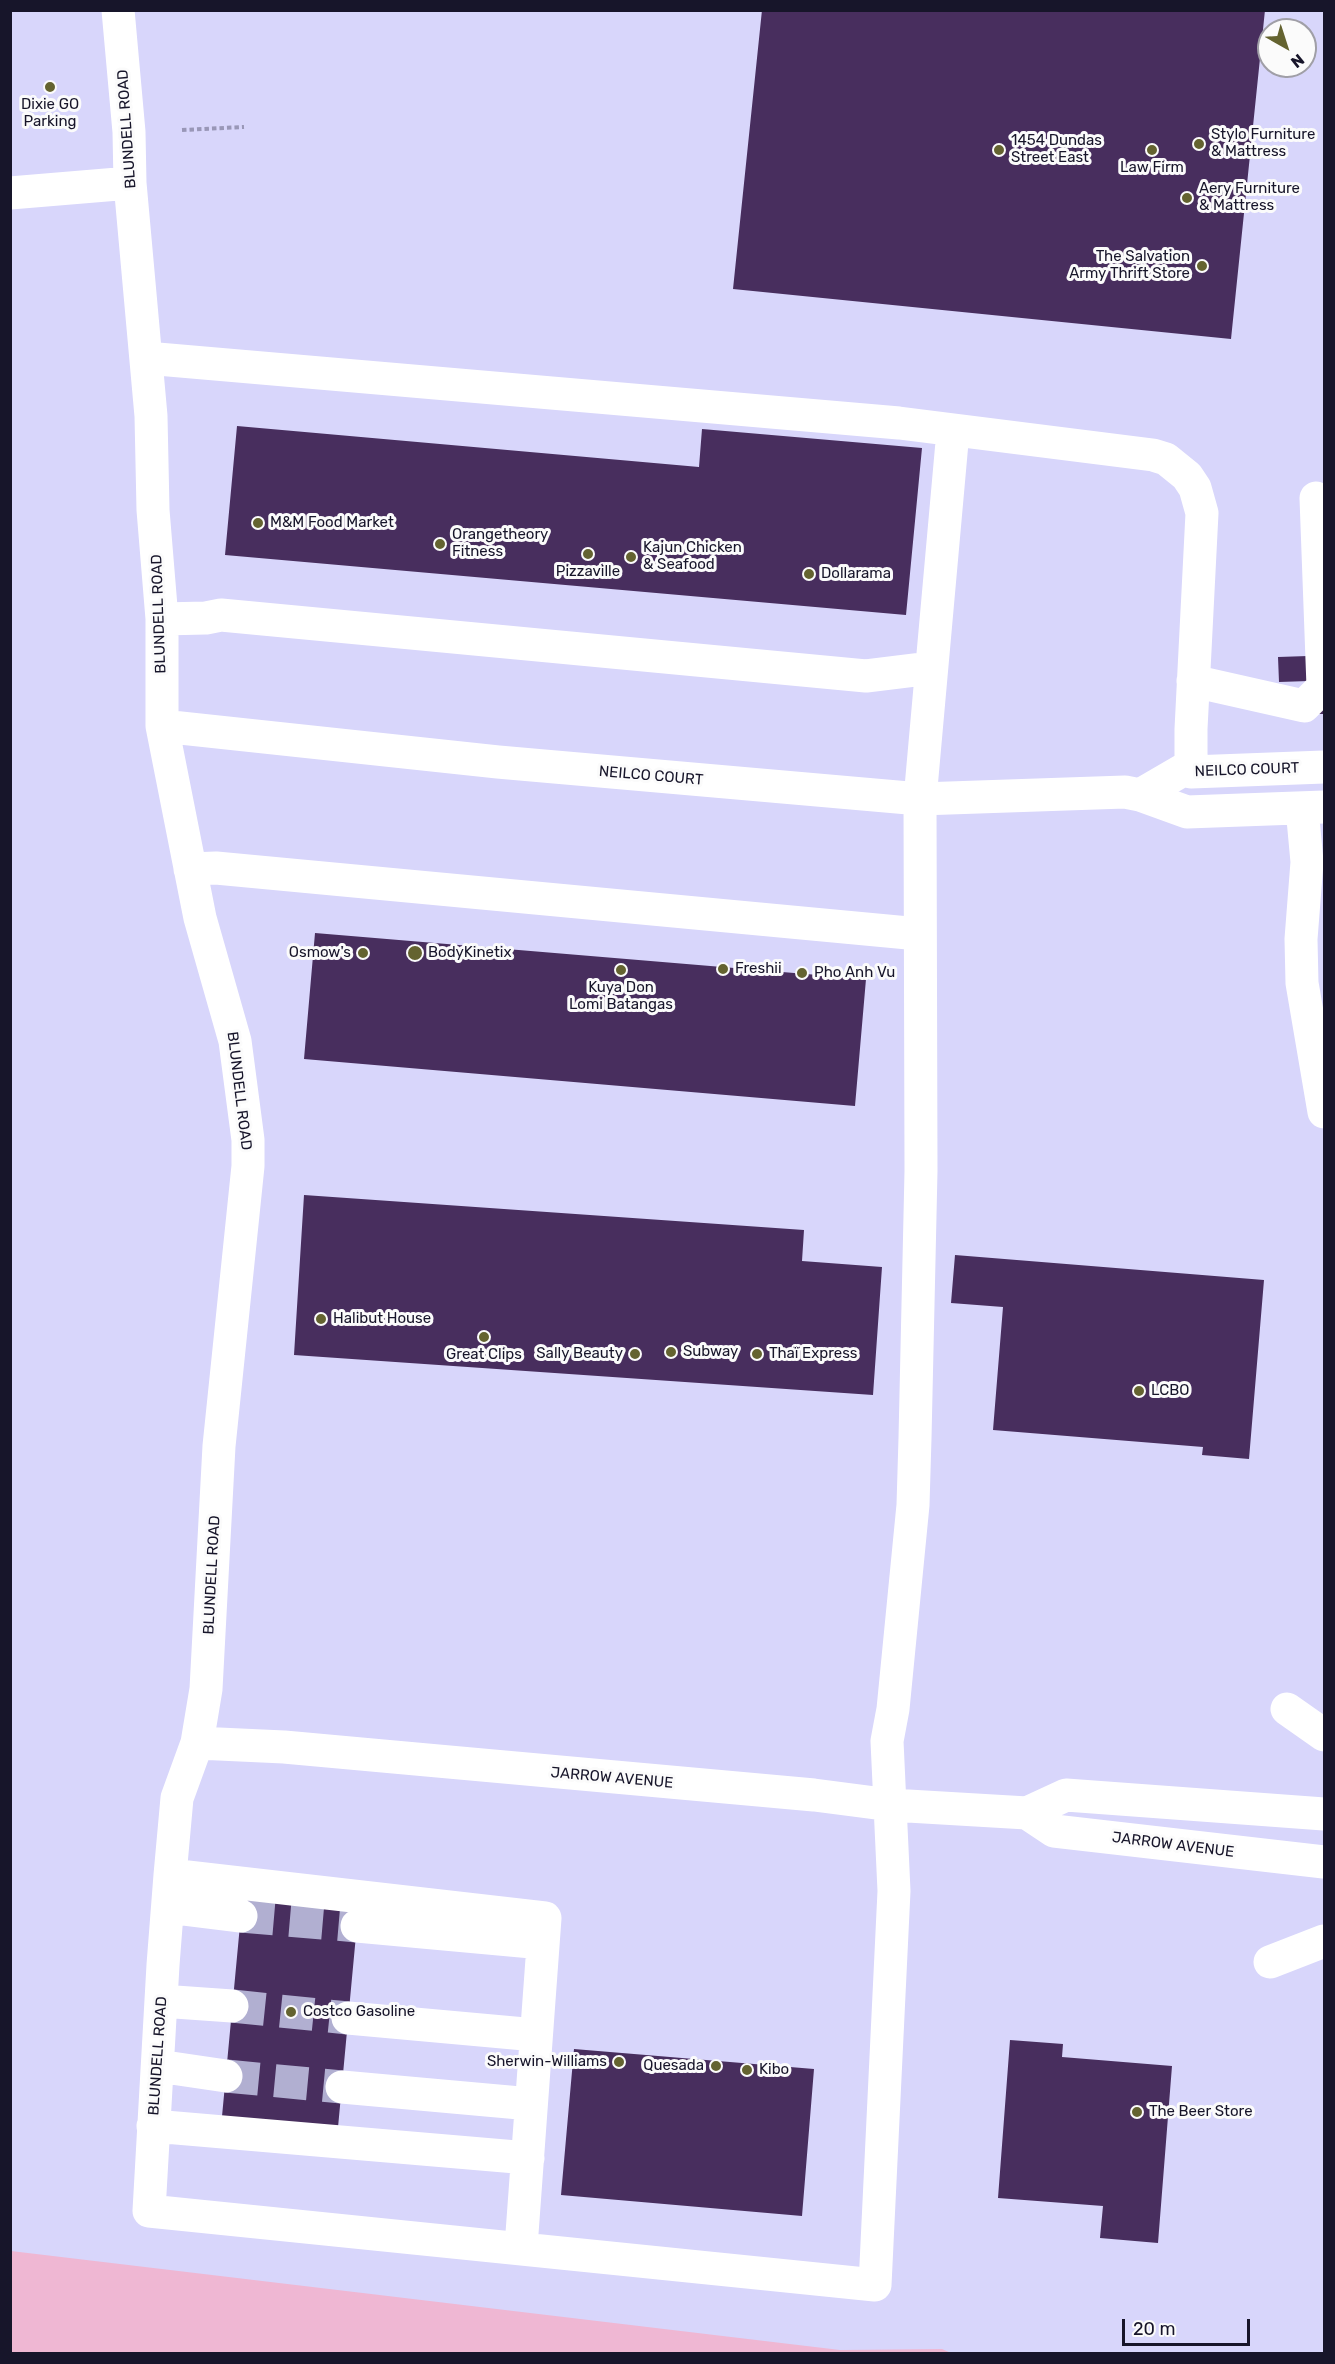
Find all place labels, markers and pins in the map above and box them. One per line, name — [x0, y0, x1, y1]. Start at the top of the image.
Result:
marker: Dixie GO Parking — [43, 80, 57, 94]
place label: Dixie GO Parking — [21, 96, 79, 131]
place label: Stylo Furniture & Mattress — [1211, 126, 1315, 161]
place label: 1454 Dundas Street East — [1011, 132, 1102, 167]
marker: Stylo Furniture & Mattress — [1192, 137, 1206, 151]
marker: 1454 Dundas Street East — [992, 143, 1006, 157]
marker: Law Firm — [1145, 143, 1159, 157]
place label: Law Firm — [1120, 159, 1184, 177]
place label: Aery Furniture & Mattress — [1199, 180, 1300, 215]
marker: Aery Furniture & Mattress — [1180, 191, 1194, 205]
place label: The Salvation Army Thrift Store — [1069, 248, 1190, 283]
marker: The Salvation Army Thrift Store — [1195, 259, 1209, 273]
place label: M&M Food Market — [270, 514, 394, 532]
marker: M&M Food Market — [251, 516, 265, 530]
place label: Orangetheory Fitness — [452, 526, 548, 561]
marker: Orangetheory Fitness — [433, 537, 447, 551]
place label: Kajun Chicken & Seafood — [643, 539, 742, 574]
marker: Pizzaville — [581, 547, 595, 561]
marker: Kajun Chicken & Seafood — [624, 550, 638, 564]
place label: Pizzaville — [556, 563, 620, 581]
place label: Dollarama — [821, 565, 891, 583]
marker: Dollarama — [802, 567, 816, 581]
place label: Osmow's — [289, 944, 351, 962]
marker: BodyKinetix — [406, 944, 424, 962]
place label: BodyKinetix — [428, 944, 512, 962]
marker: Osmow's — [356, 946, 370, 960]
place label: Freshii — [735, 960, 782, 978]
marker: Freshii — [716, 962, 730, 976]
marker: Kuya Don Lomi Batangas — [614, 963, 628, 977]
place label: Pho Anh Vu — [814, 964, 895, 982]
marker: Pho Anh Vu — [795, 966, 809, 980]
place label: Kuya Don Lomi Batangas — [569, 979, 673, 1014]
place label: Halibut House — [333, 1310, 431, 1328]
marker: Halibut House — [314, 1312, 328, 1326]
marker: Great Clips — [477, 1330, 491, 1344]
place label: Subway — [683, 1343, 738, 1361]
place label: Sally Beauty — [536, 1345, 623, 1363]
marker: Subway — [664, 1345, 678, 1359]
place label: Thaï Express — [769, 1345, 857, 1363]
place label: Great Clips — [446, 1346, 522, 1364]
marker: Sally Beauty — [628, 1347, 642, 1361]
marker: Thaï Express — [750, 1347, 764, 1361]
place label: LCBO — [1151, 1382, 1189, 1400]
marker: LCBO — [1132, 1384, 1146, 1398]
place label: Costco Gasoline — [303, 2003, 415, 2021]
marker: Costco Gasoline — [284, 2005, 298, 2019]
place label: Sherwin-Williams — [487, 2053, 607, 2071]
marker: Sherwin-Williams — [612, 2055, 626, 2069]
place label: Quesada — [643, 2057, 704, 2075]
marker: Quesada — [709, 2059, 723, 2073]
place label: Kibo — [759, 2061, 789, 2079]
marker: Kibo — [740, 2063, 754, 2077]
place label: The Beer Store — [1149, 2103, 1253, 2121]
marker: The Beer Store — [1130, 2105, 1144, 2119]

